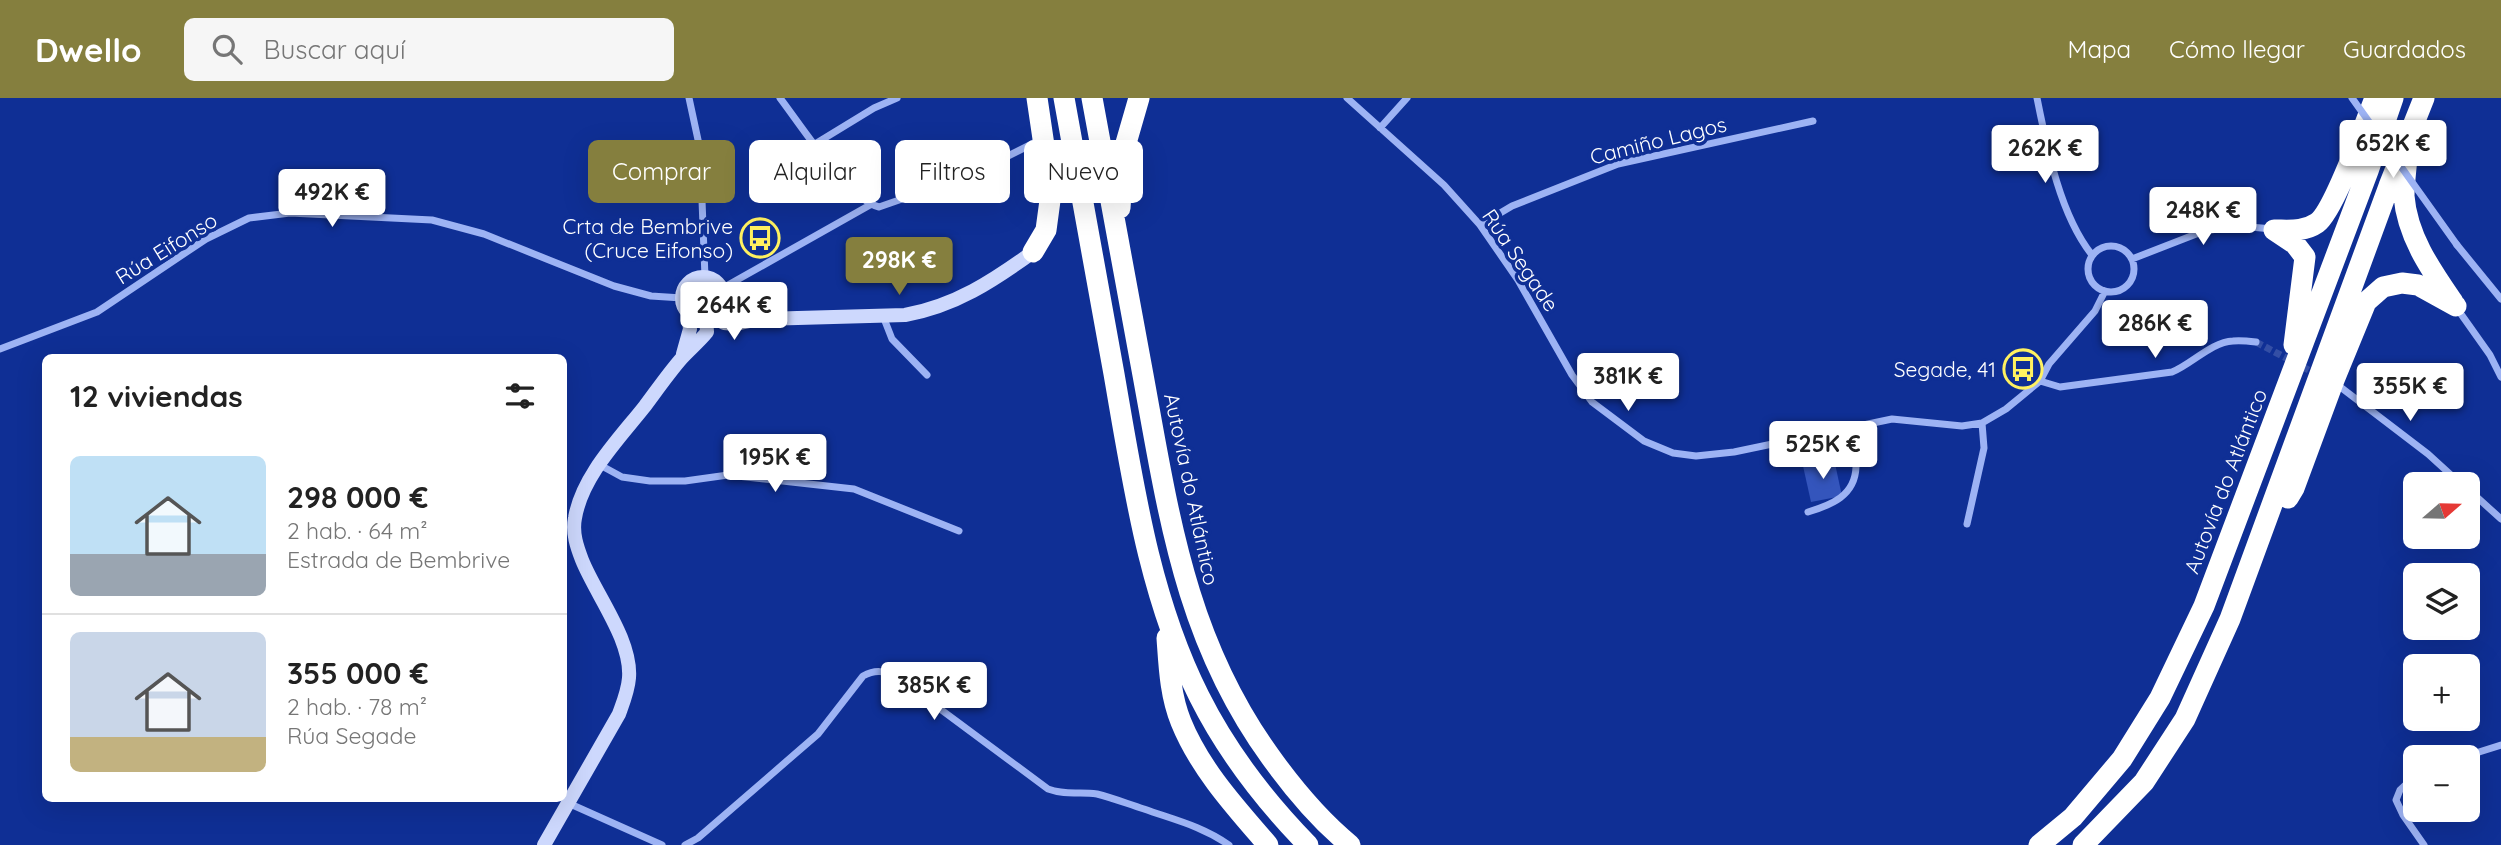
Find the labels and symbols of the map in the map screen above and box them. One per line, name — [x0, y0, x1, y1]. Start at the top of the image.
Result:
street label: Camiño Lagos — [1587, 110, 1729, 170]
pin: 652K € — [2336, 120, 2450, 180]
pin: 262K € — [1988, 126, 2102, 185]
pin: 492K € — [275, 170, 389, 229]
pin: 248K € — [2146, 188, 2260, 247]
street label: Rúa Segade — [1477, 204, 1565, 316]
street label: Rúa Eifonso — [110, 207, 222, 289]
place label: Crta de Bembrive (Cruce Eifonso) — [562, 213, 733, 263]
bus stop icon: Crta de Bembrive (Cruce Eifonso) — [739, 217, 781, 259]
pin: 298K € — [842, 238, 956, 297]
pin: 264K € — [677, 282, 791, 342]
pin: 286K € — [2098, 300, 2212, 360]
bus stop icon: Segade, 41 — [2002, 348, 2044, 390]
pin: 381K € — [1571, 354, 1685, 413]
place label: Segade, 41 — [1894, 356, 1996, 382]
pin: 355K € — [2353, 364, 2467, 423]
street label: Autovía do Atlántico — [2178, 385, 2272, 577]
street label: Autovía do Atlántico — [1159, 391, 1225, 587]
pin: 525K € — [1766, 422, 1880, 481]
pin: 195K € — [718, 434, 832, 494]
north arrow — [2403, 472, 2480, 550]
pin: 385K € — [877, 662, 991, 722]

